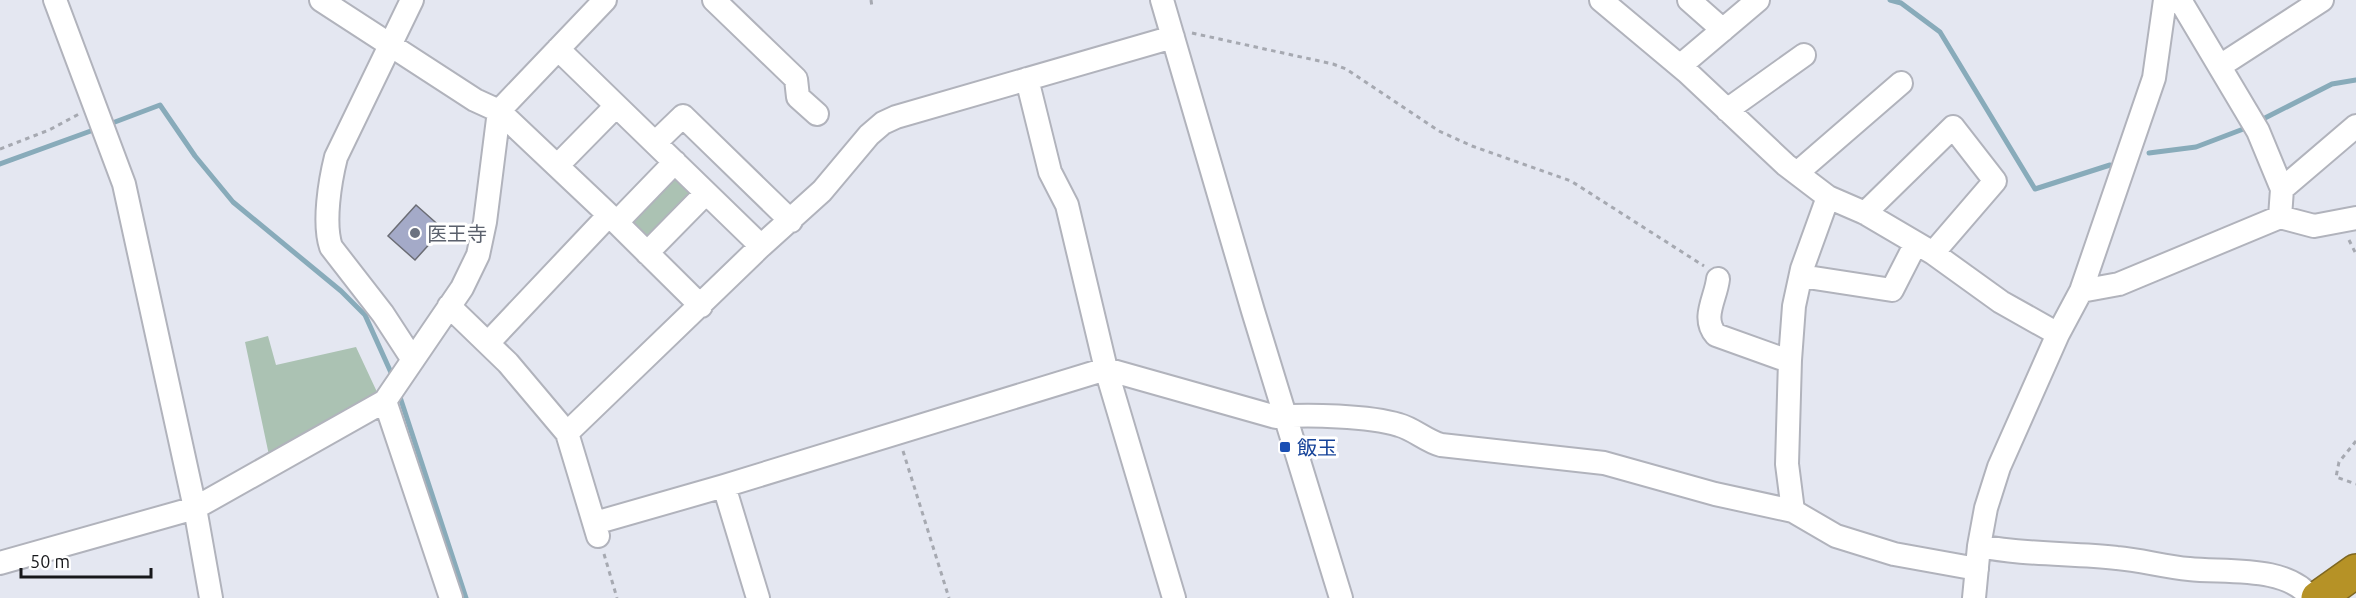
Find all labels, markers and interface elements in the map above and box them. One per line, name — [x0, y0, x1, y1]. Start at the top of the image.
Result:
place label: 医王寺 — [427, 222, 487, 245]
marker: 医王寺 — [408, 226, 422, 240]
place label: 飯玉 — [1297, 436, 1337, 459]
marker: 飯玉 — [1278, 440, 1292, 454]
scale bar — [21, 541, 152, 579]
text: 50 m — [30, 551, 70, 571]

